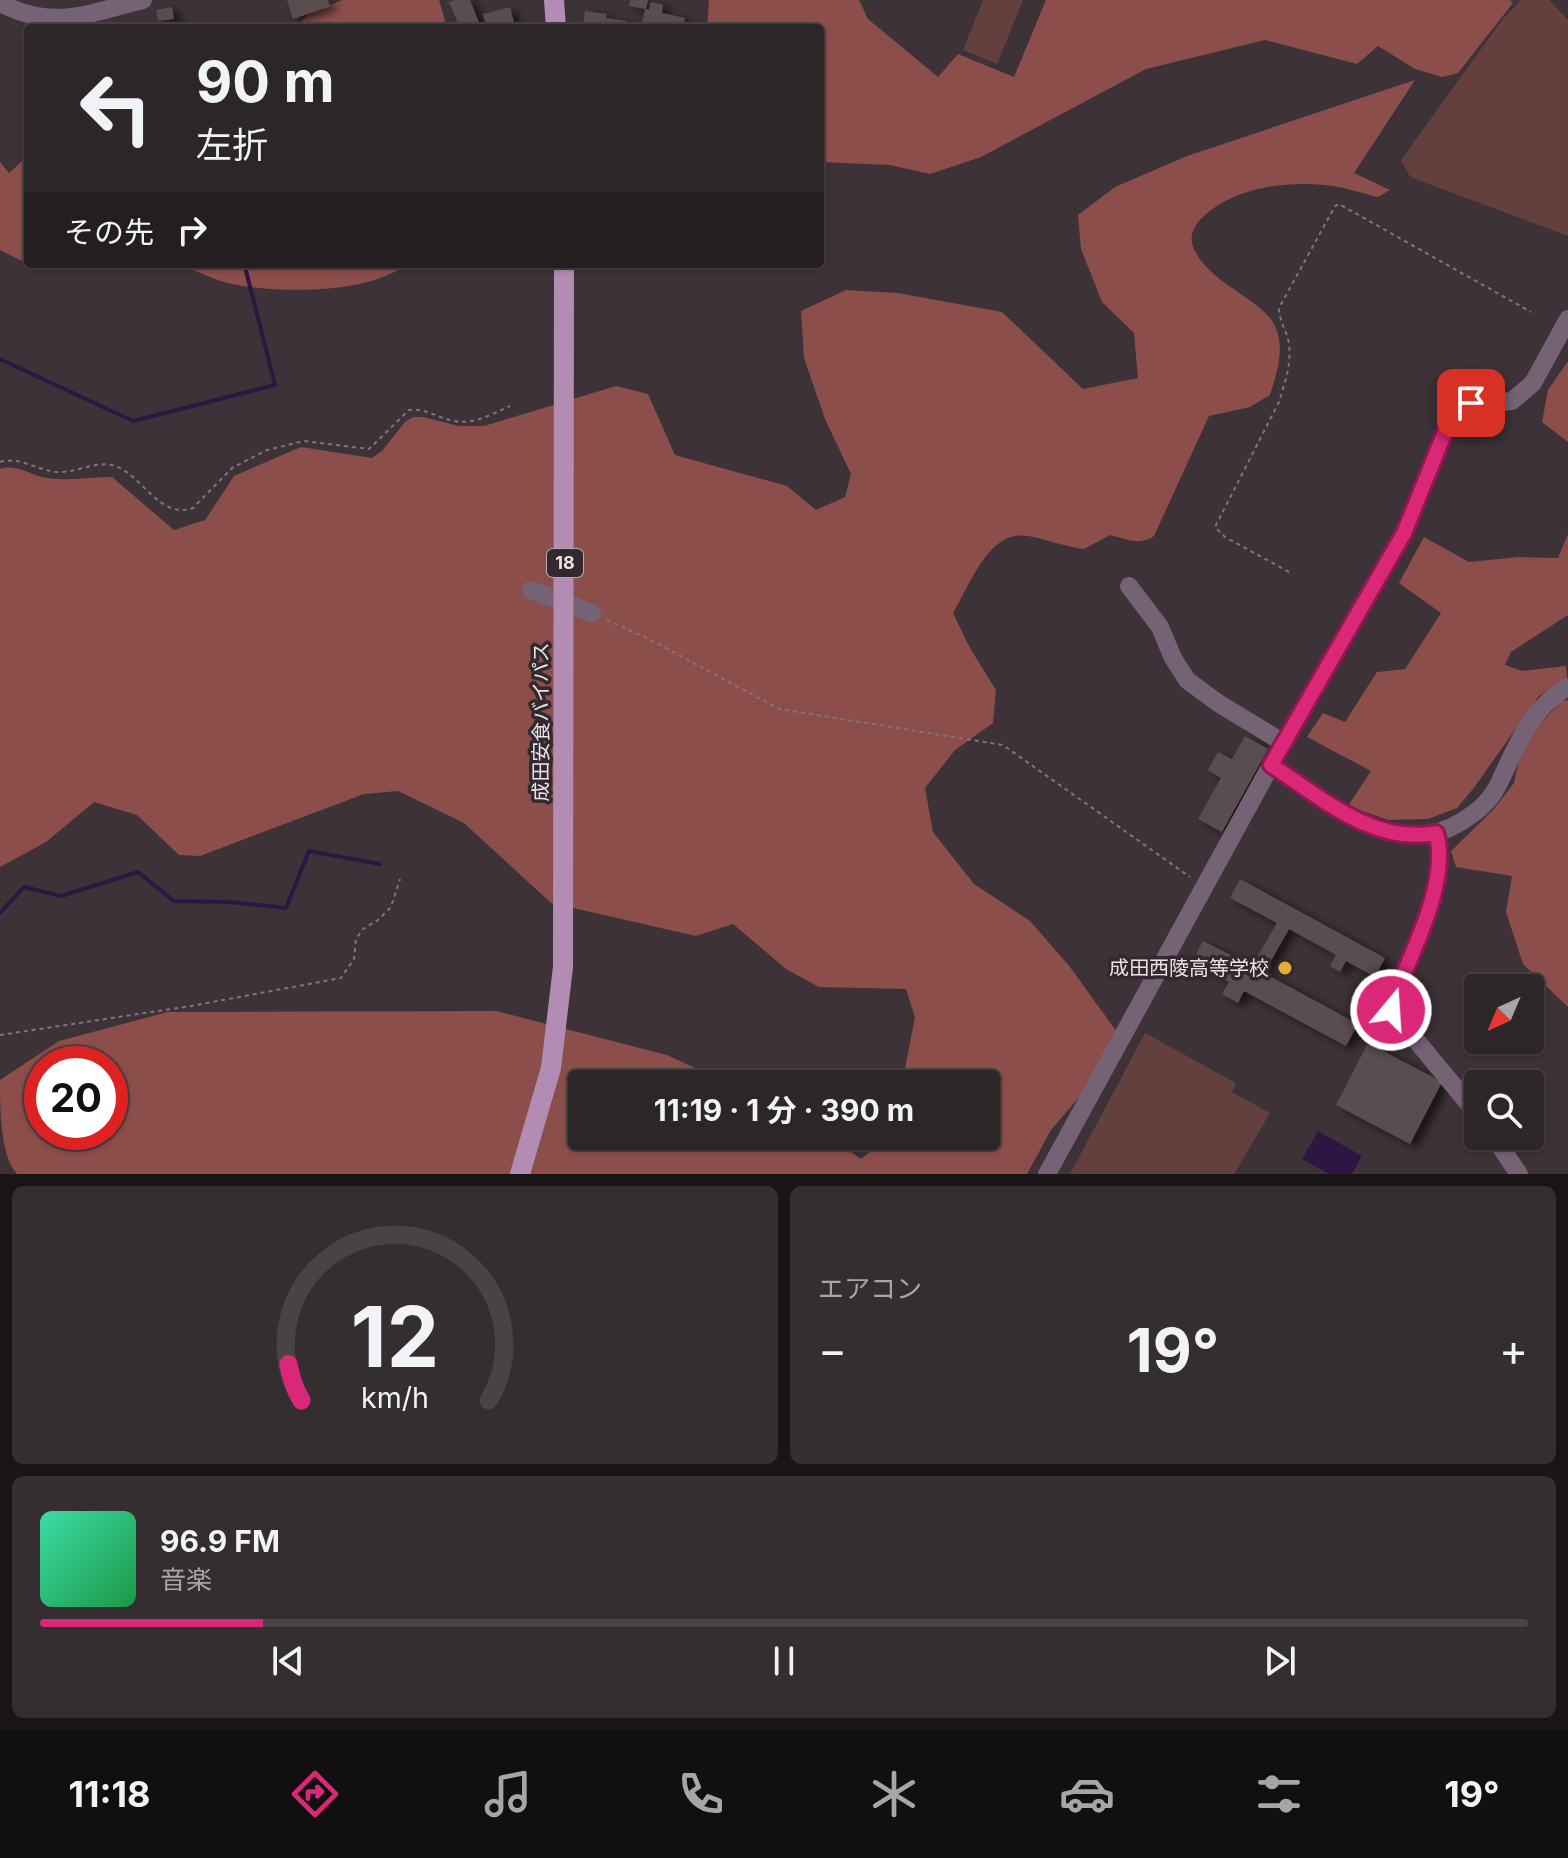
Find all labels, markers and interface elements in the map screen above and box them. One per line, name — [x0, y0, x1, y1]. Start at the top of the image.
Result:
text: 90 m — [196, 48, 335, 116]
icon: left — [64, 56, 168, 160]
text: 左折 — [196, 123, 268, 167]
icon: right — [170, 208, 214, 252]
text: その先 — [64, 214, 154, 250]
pin — [1437, 369, 1505, 437]
icon: arrive — [1449, 381, 1493, 425]
road number: 18 — [547, 549, 583, 577]
street label: 成田安食バイパス — [529, 642, 553, 802]
place label: 成田西陵高等学校 — [1109, 956, 1269, 980]
marker: 成田西陵高等学校 — [1276, 959, 1294, 977]
position arrow — [1349, 968, 1433, 1052]
north arrow — [1464, 974, 1544, 1054]
map controls — [1464, 974, 1544, 1150]
speed limit sign: 20 — [24, 1046, 128, 1150]
button: search — [1464, 1070, 1544, 1150]
text: 11:19 · 1 分 · 390 m — [654, 1092, 914, 1128]
text: エアコン — [818, 1273, 922, 1304]
text: 12 — [351, 1286, 439, 1387]
text: 19° — [1127, 1314, 1219, 1386]
text: − — [818, 1323, 847, 1377]
text: + — [1499, 1323, 1528, 1377]
text: km/h — [361, 1380, 429, 1415]
text: 96.9 FM — [160, 1523, 280, 1559]
text: 音楽 — [160, 1564, 212, 1595]
icon: previous — [266, 1639, 310, 1683]
icon: pause — [762, 1639, 806, 1683]
icon: next — [1258, 1639, 1302, 1683]
icon: directions — [287, 1766, 343, 1822]
icon: music — [480, 1766, 536, 1822]
icon: phone — [673, 1766, 729, 1822]
icon: climate — [866, 1766, 922, 1822]
icon: car — [1059, 1766, 1115, 1822]
icon: filters — [1251, 1766, 1307, 1822]
text: 11:18 — [68, 1772, 150, 1816]
text: 19° — [1444, 1772, 1500, 1816]

